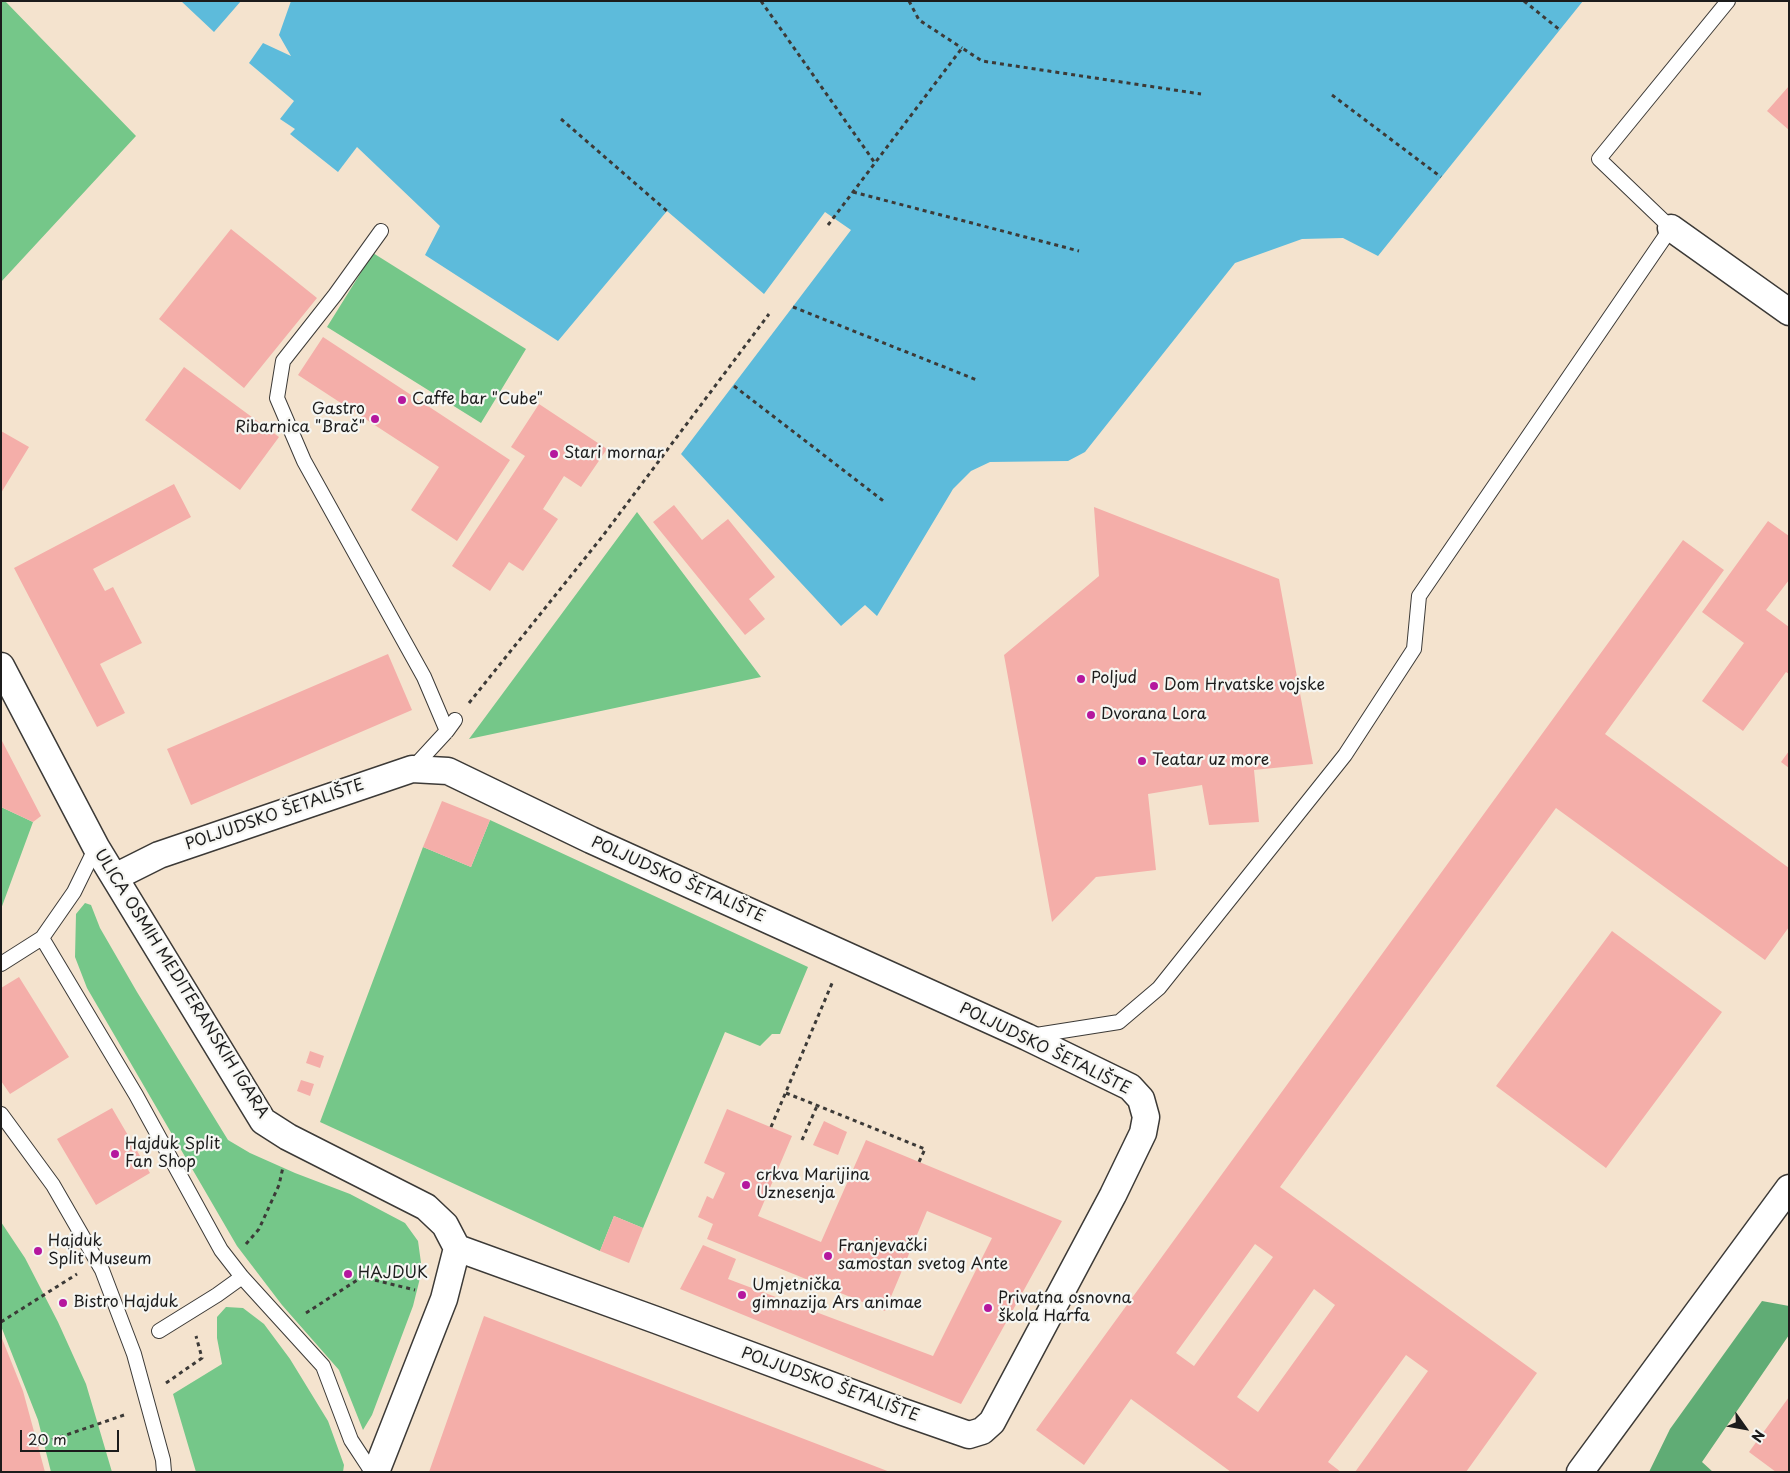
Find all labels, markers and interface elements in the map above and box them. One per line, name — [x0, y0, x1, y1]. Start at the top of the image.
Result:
place label: Caffe bar "Cube" — [412, 390, 543, 410]
marker: Caffe bar "Cube" — [396, 394, 408, 406]
place label: Gastro Ribarnica "Brač" — [235, 400, 365, 438]
marker: Gastro Ribarnica "Brač" — [369, 413, 381, 425]
place label: Stari mornar — [564, 444, 664, 464]
marker: Stari mornar — [548, 448, 560, 460]
place label: Poljud — [1091, 669, 1137, 689]
marker: Poljud — [1075, 673, 1087, 685]
place label: Dom Hrvatske vojske — [1164, 676, 1325, 696]
marker: Dom Hrvatske vojske — [1148, 680, 1160, 692]
place label: Dvorana Lora — [1101, 705, 1206, 725]
marker: Dvorana Lora — [1085, 709, 1097, 721]
place label: Teatar uz more — [1152, 751, 1269, 771]
marker: Teatar uz more — [1136, 755, 1148, 767]
street label: POLJUDSKO ŠETALIŠTE — [183, 775, 367, 855]
street label: POLJUDSKO ŠETALIŠTE — [588, 833, 768, 927]
street label: ULICA OSMIH MEDITERANSKIH IGARA — [90, 846, 272, 1122]
street label: POLJUDSKO ŠETALIŠTE — [956, 999, 1134, 1099]
place label: Hajduk Split Fan Shop — [125, 1135, 220, 1173]
marker: Hajduk Split Fan Shop — [109, 1148, 121, 1160]
place label: crkva Marijina Uznesenja — [756, 1166, 870, 1204]
marker: crkva Marijina Uznesenja — [740, 1179, 752, 1191]
place label: Hajduk Split Museum — [48, 1232, 151, 1270]
place label: Franjevački samostan svetog Ante — [838, 1237, 1008, 1275]
marker: Hajduk Split Museum — [32, 1245, 44, 1257]
marker: Franjevački samostan svetog Ante — [822, 1250, 834, 1262]
place label: HAJDUK — [358, 1264, 428, 1284]
marker: HAJDUK — [342, 1268, 354, 1280]
place label: Umjetnička gimnazija Ars animae — [752, 1276, 922, 1314]
marker: Umjetnička gimnazija Ars animae — [736, 1289, 748, 1301]
place label: Privatna osnovna škola Harfa — [998, 1289, 1131, 1327]
place label: Bistro Hajduk — [73, 1293, 178, 1313]
marker: Bistro Hajduk — [57, 1297, 69, 1309]
marker: Privatna osnovna škola Harfa — [982, 1302, 994, 1314]
street label: POLJUDSKO ŠETALIŠTE — [738, 1344, 922, 1426]
north arrow — [1720, 1403, 1770, 1453]
scale bar — [22, 1420, 121, 1452]
text: N — [1746, 1426, 1770, 1446]
text: 20 m — [28, 1427, 67, 1450]

